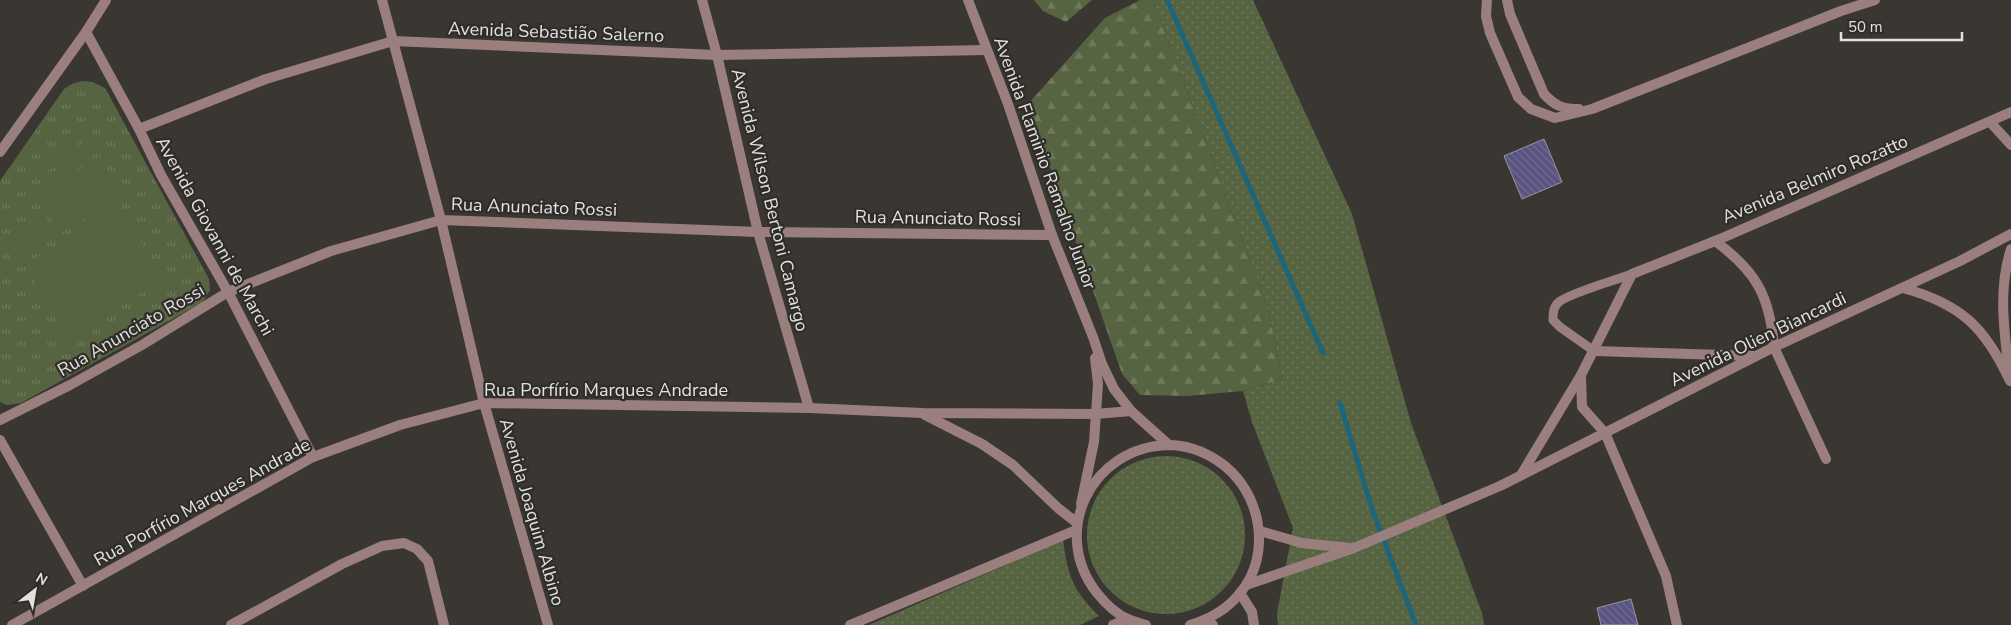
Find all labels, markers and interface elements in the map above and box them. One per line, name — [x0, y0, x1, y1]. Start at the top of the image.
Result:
scale bar — [1841, 10, 1962, 42]
street label: Avenida Sebastião Salerno — [447, 16, 665, 48]
text: 50 m — [1848, 17, 1883, 37]
street label: Avenida Flaminio Ramalho Junior — [988, 33, 1102, 293]
street label: Avenida Wilson Bertoni Camargo — [726, 66, 814, 334]
street label: Avenida Belmiro Rozatto — [1718, 129, 1912, 229]
street label: Avenida Giovanni de Marchi — [150, 132, 280, 340]
street label: Rua Anunciato Rossi — [451, 192, 617, 222]
street label: Rua Anunciato Rossi — [855, 205, 1021, 231]
street label: Rua Anunciato Rossi — [53, 278, 209, 382]
street label: Avenida Olien Biancardi — [1666, 286, 1850, 392]
street label: Rua Porfírio Marques Andrade — [484, 378, 728, 402]
street label: Avenida Joaquim Albino — [494, 415, 570, 609]
street label: Rua Porfírio Marques Andrade — [89, 432, 315, 572]
north arrow — [10, 565, 60, 615]
text: N — [32, 568, 51, 590]

